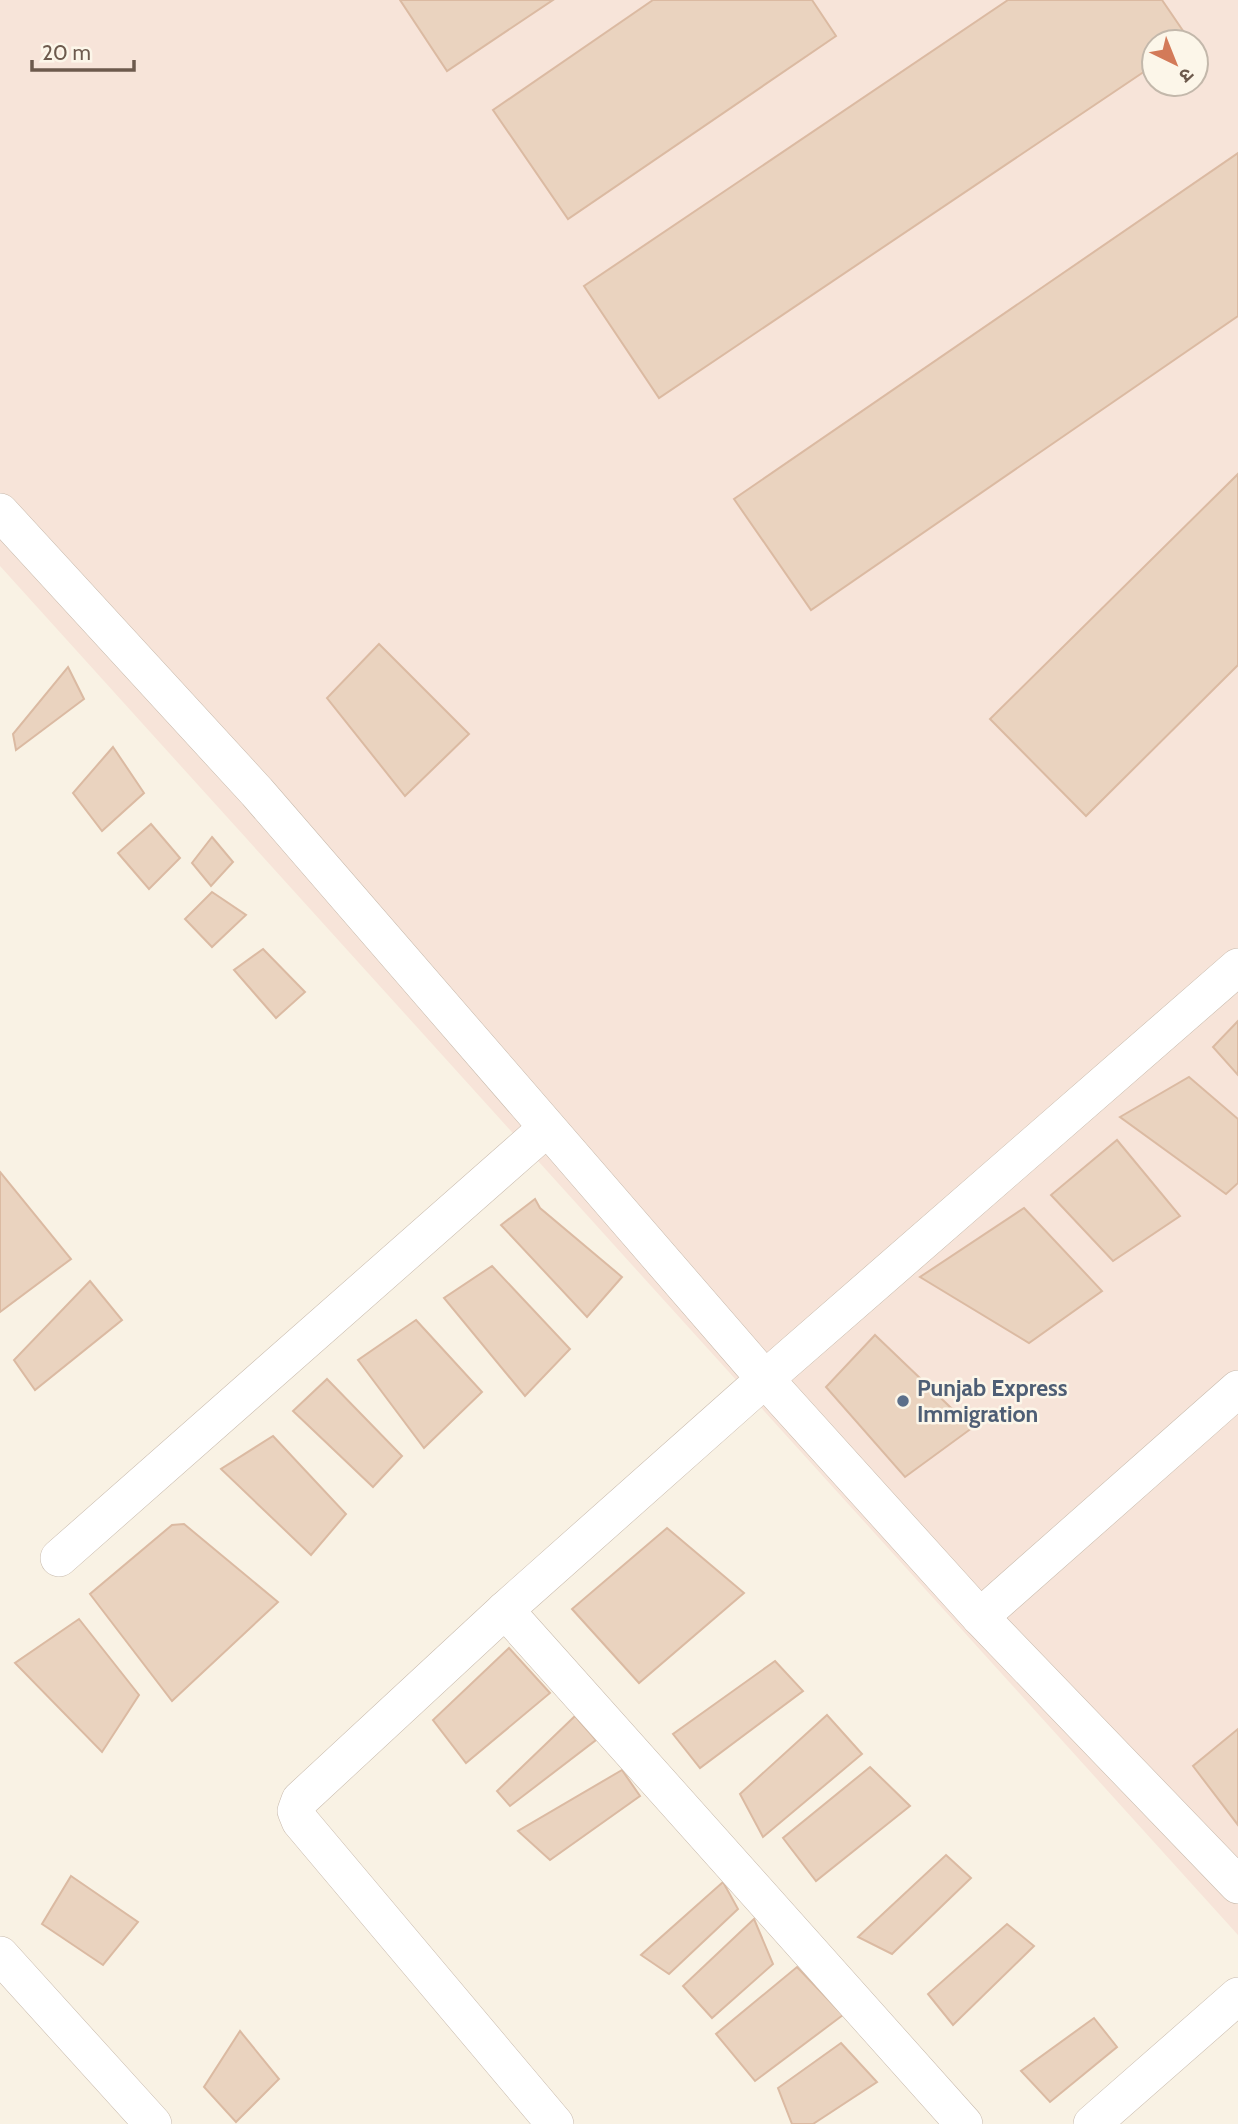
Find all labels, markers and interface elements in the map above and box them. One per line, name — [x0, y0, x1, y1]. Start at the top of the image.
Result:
scale bar — [32, 28, 133, 72]
north arrow — [1140, 28, 1210, 98]
text: 20 m — [42, 40, 91, 65]
text: उ — [1174, 63, 1198, 88]
place label: Punjab Express Immigration — [917, 1374, 1068, 1428]
marker: Punjab Express Immigration — [895, 1393, 911, 1409]

